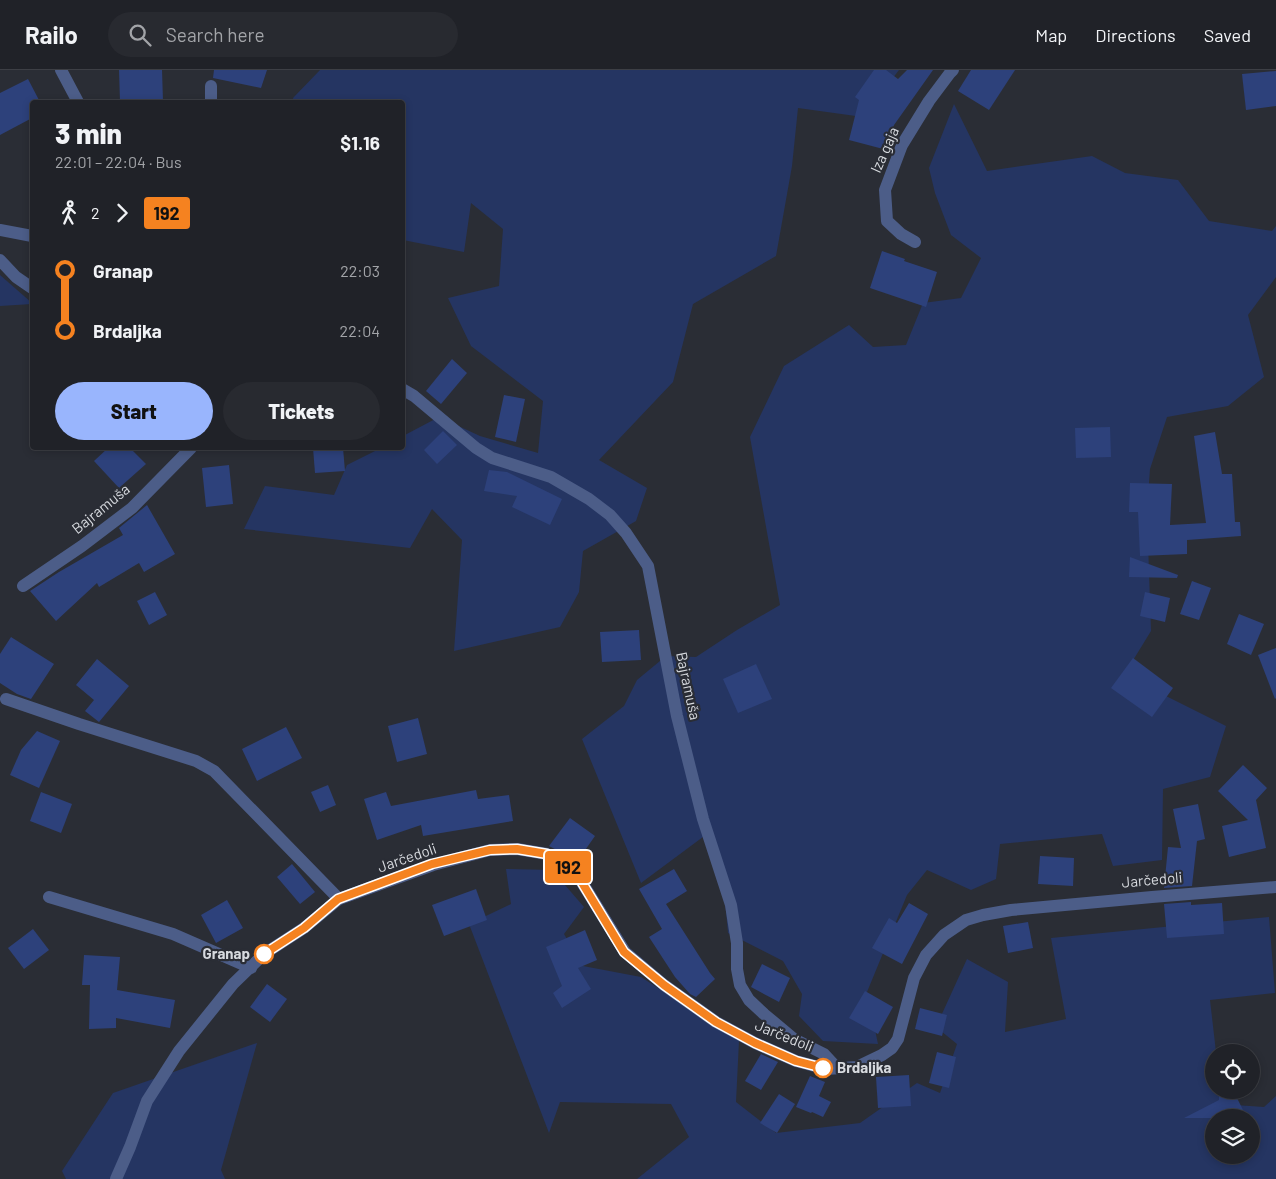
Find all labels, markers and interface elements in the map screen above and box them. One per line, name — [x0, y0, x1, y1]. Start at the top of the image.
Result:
search box — [108, 12, 458, 57]
text: Railo — [25, 20, 78, 49]
icon: search — [126, 21, 154, 49]
text: Search here — [166, 23, 265, 46]
text: Map — [1035, 24, 1067, 46]
text: Directions — [1095, 24, 1176, 46]
text: Saved — [1204, 24, 1251, 46]
text: 3 min — [55, 116, 122, 150]
street label: Iza gaja — [866, 124, 902, 175]
text: $1.16 — [340, 131, 380, 154]
text: 22:01 – 22:04 · Bus — [55, 152, 182, 171]
icon: walk — [55, 199, 83, 227]
icon: forward — [108, 199, 136, 227]
text: 192 — [154, 202, 180, 224]
text: 2 — [91, 203, 100, 222]
text: Granap — [93, 259, 153, 282]
text: 22:03 — [340, 261, 380, 280]
text: Brdaljka — [93, 319, 162, 342]
text: 22:04 — [340, 321, 380, 340]
button: Start — [55, 382, 213, 440]
button: Tickets — [223, 382, 380, 440]
street label: Bajramuša — [68, 479, 133, 537]
street label: Bajramuša — [673, 650, 705, 721]
street label: Jarčedoli — [375, 839, 438, 876]
line badge: 192 — [539, 851, 597, 883]
text: 192 — [555, 856, 581, 878]
street label: Jarčedoli — [1121, 867, 1183, 891]
place label: Granap — [203, 944, 250, 962]
marker: Granap — [254, 944, 274, 964]
street label: Jarčedoli — [753, 1015, 816, 1055]
map controls — [1205, 1044, 1260, 1164]
button: locate — [1205, 1044, 1260, 1099]
marker: Brdaljka — [813, 1058, 833, 1078]
place label: Brdaljka — [837, 1058, 891, 1076]
button: layers — [1205, 1109, 1260, 1164]

